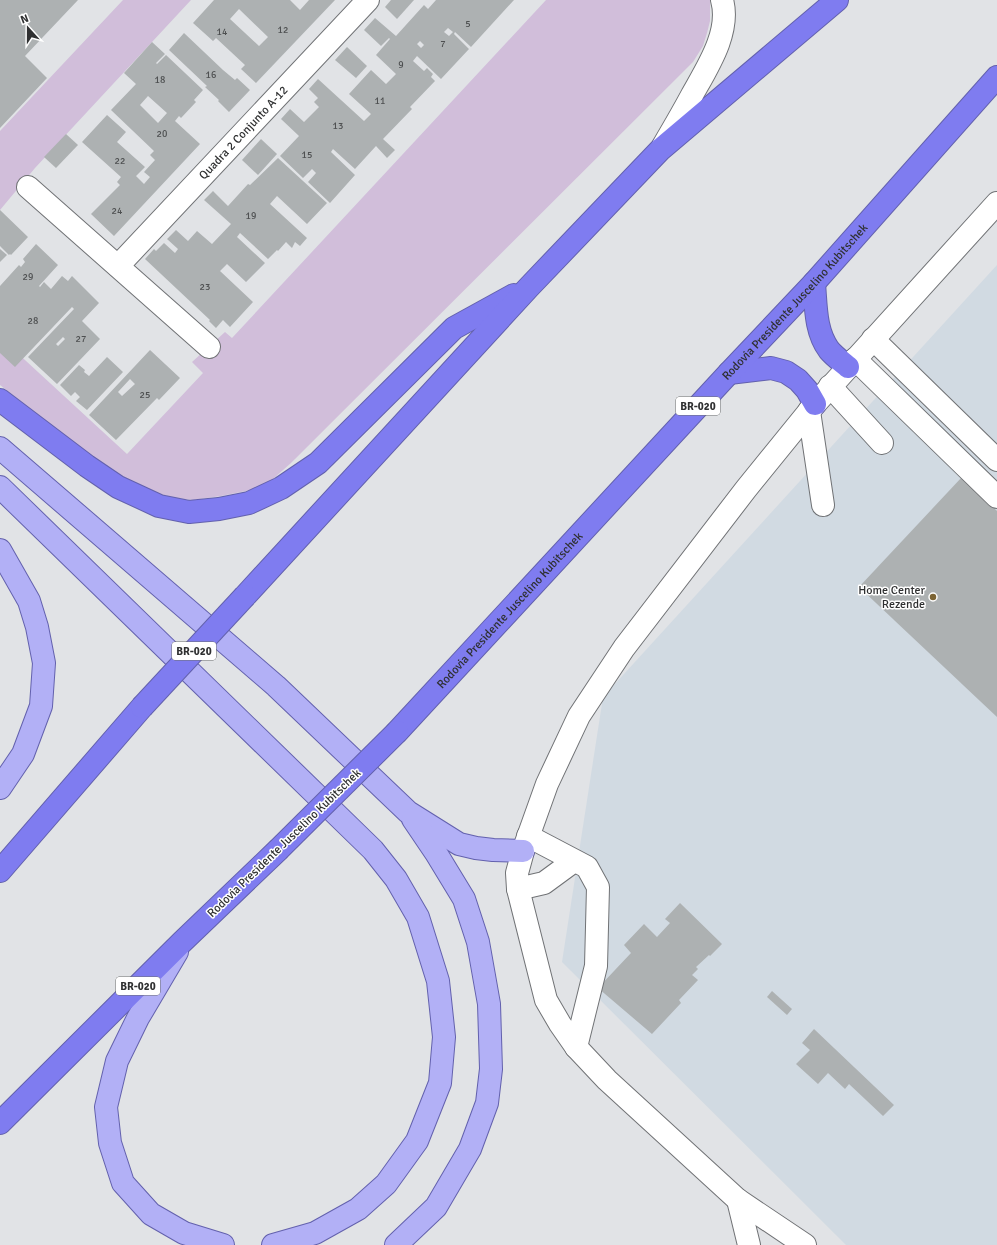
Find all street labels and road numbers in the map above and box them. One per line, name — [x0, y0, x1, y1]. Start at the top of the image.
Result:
street label: Quadra 2 Conjunto A-12 — [196, 83, 291, 183]
street label: Rodovia Presidente Juscelino Kubitschek — [719, 221, 871, 384]
road number: BR-020 — [676, 397, 720, 415]
street label: Rodovia Presidente Juscelino Kubitschek — [434, 529, 586, 692]
road number: BR-020 — [172, 642, 216, 660]
street label: Rodovia Presidente Juscelino Kubitschek — [204, 766, 364, 921]
road number: BR-020 — [116, 977, 160, 995]

